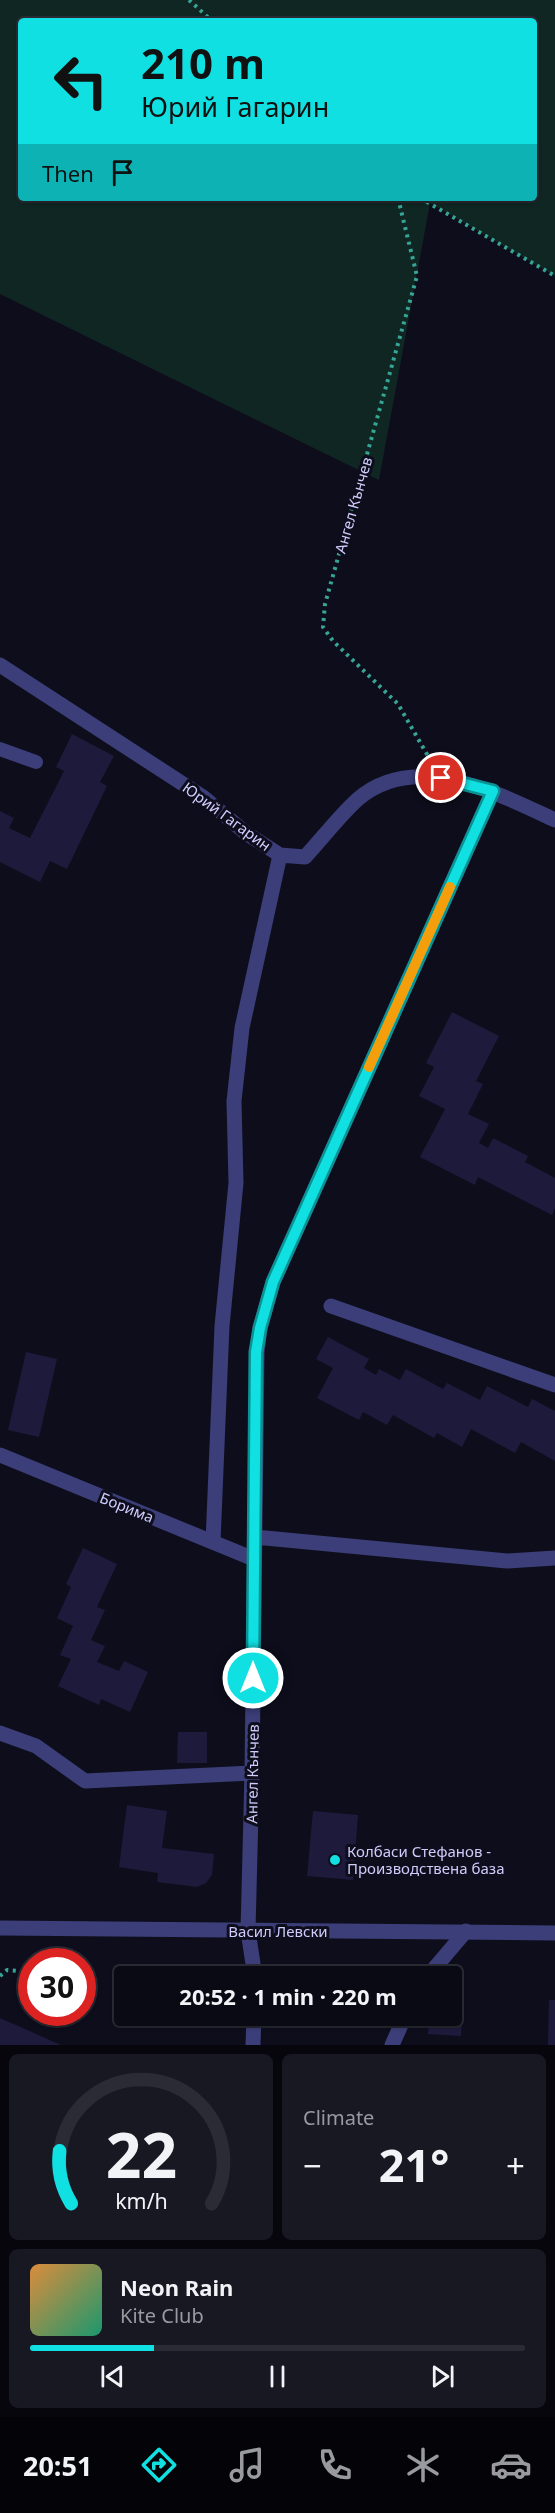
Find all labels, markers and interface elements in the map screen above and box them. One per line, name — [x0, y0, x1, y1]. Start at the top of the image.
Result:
text: 210 m — [141, 34, 265, 91]
icon: left — [42, 42, 120, 120]
text: Юрий Гагарин — [141, 88, 329, 125]
icon: arrive — [106, 156, 139, 189]
text: Then — [42, 158, 94, 188]
street label: Ангел Кънчев — [330, 454, 376, 556]
pin — [415, 752, 466, 803]
icon: arrive — [424, 761, 457, 794]
street label: Юрий Гагарин — [179, 777, 275, 855]
street label: Борима — [97, 1487, 157, 1527]
position arrow — [221, 1646, 285, 1710]
street label: Ангел Кънчев — [241, 1724, 263, 1824]
place label: Колбаси Стефанов - Производствена база — [347, 1841, 505, 1878]
marker: Колбаси Стефанов - Производствена база — [328, 1853, 342, 1867]
street label: Васил Левски — [228, 1921, 328, 1941]
speed limit sign: 30 — [18, 1948, 96, 2026]
text: 20:52 · 1 min · 220 m — [179, 1981, 397, 2011]
text: Climate — [303, 2104, 374, 2131]
text: 22 — [105, 2111, 177, 2196]
text: 21° — [379, 2134, 449, 2195]
text: − — [303, 2143, 322, 2188]
text: + — [506, 2143, 525, 2188]
text: km/h — [115, 2186, 167, 2215]
text: Neon Rain — [120, 2272, 233, 2302]
text: Kite Club — [120, 2302, 204, 2329]
icon: previous — [96, 2360, 129, 2393]
icon: pause — [261, 2360, 294, 2393]
icon: next — [426, 2360, 459, 2393]
icon: directions — [138, 2444, 180, 2486]
icon: music — [226, 2444, 268, 2486]
icon: phone — [314, 2444, 356, 2486]
icon: climate — [402, 2444, 444, 2486]
icon: car — [490, 2444, 532, 2486]
text: 20:51 — [23, 2447, 92, 2484]

